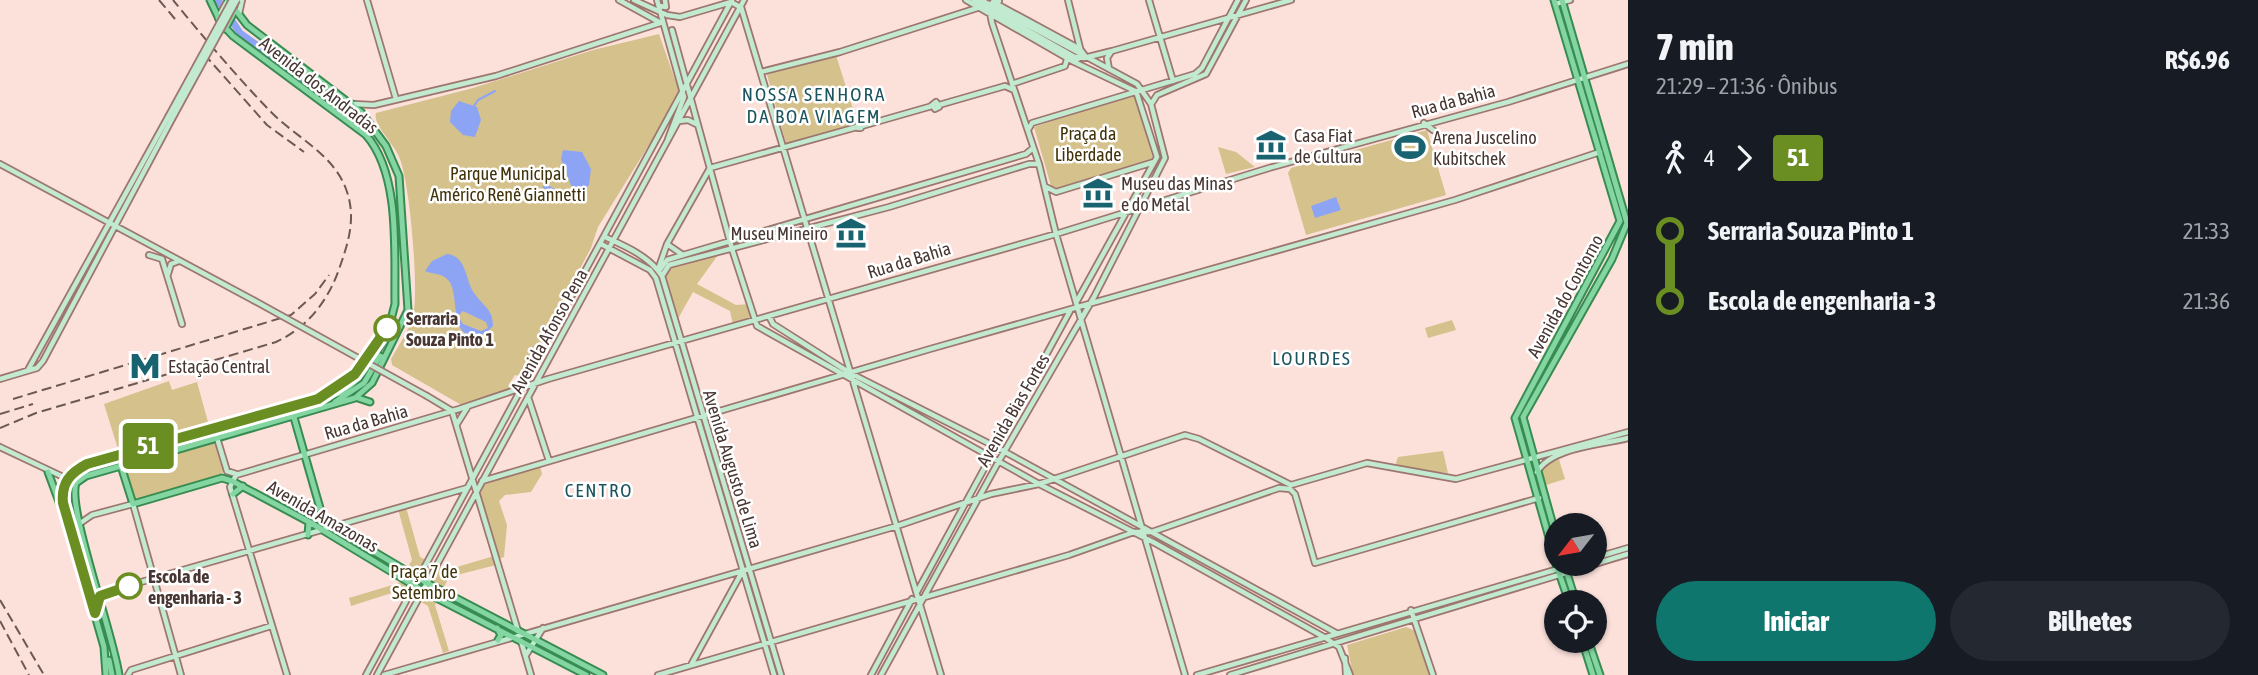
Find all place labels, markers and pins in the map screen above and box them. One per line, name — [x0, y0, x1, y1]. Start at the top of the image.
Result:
place label: Casa Fiat de Cultura — [1294, 125, 1362, 167]
place label: Arena Juscelino Kubitschek — [1433, 127, 1537, 169]
museum icon: Casa Fiat de Cultura — [1254, 128, 1288, 162]
sports icon: Arena Juscelino Kubitschek — [1393, 130, 1427, 164]
place label: Museu das Minas e do Metal — [1121, 173, 1233, 215]
museum icon: Museu das Minas e do Metal — [1081, 176, 1115, 210]
museum icon: Museu Mineiro — [834, 216, 868, 250]
place label: Museu Mineiro — [731, 223, 828, 244]
place label: Serraria Souza Pinto 1 — [406, 308, 494, 350]
marker: Serraria Souza Pinto 1 — [374, 315, 400, 341]
metro station icon: Estação Central — [128, 349, 162, 383]
place label: Estação Central — [168, 356, 270, 377]
place label: Escola de engenharia - 3 — [148, 566, 242, 608]
marker: Escola de engenharia - 3 — [116, 573, 142, 599]

